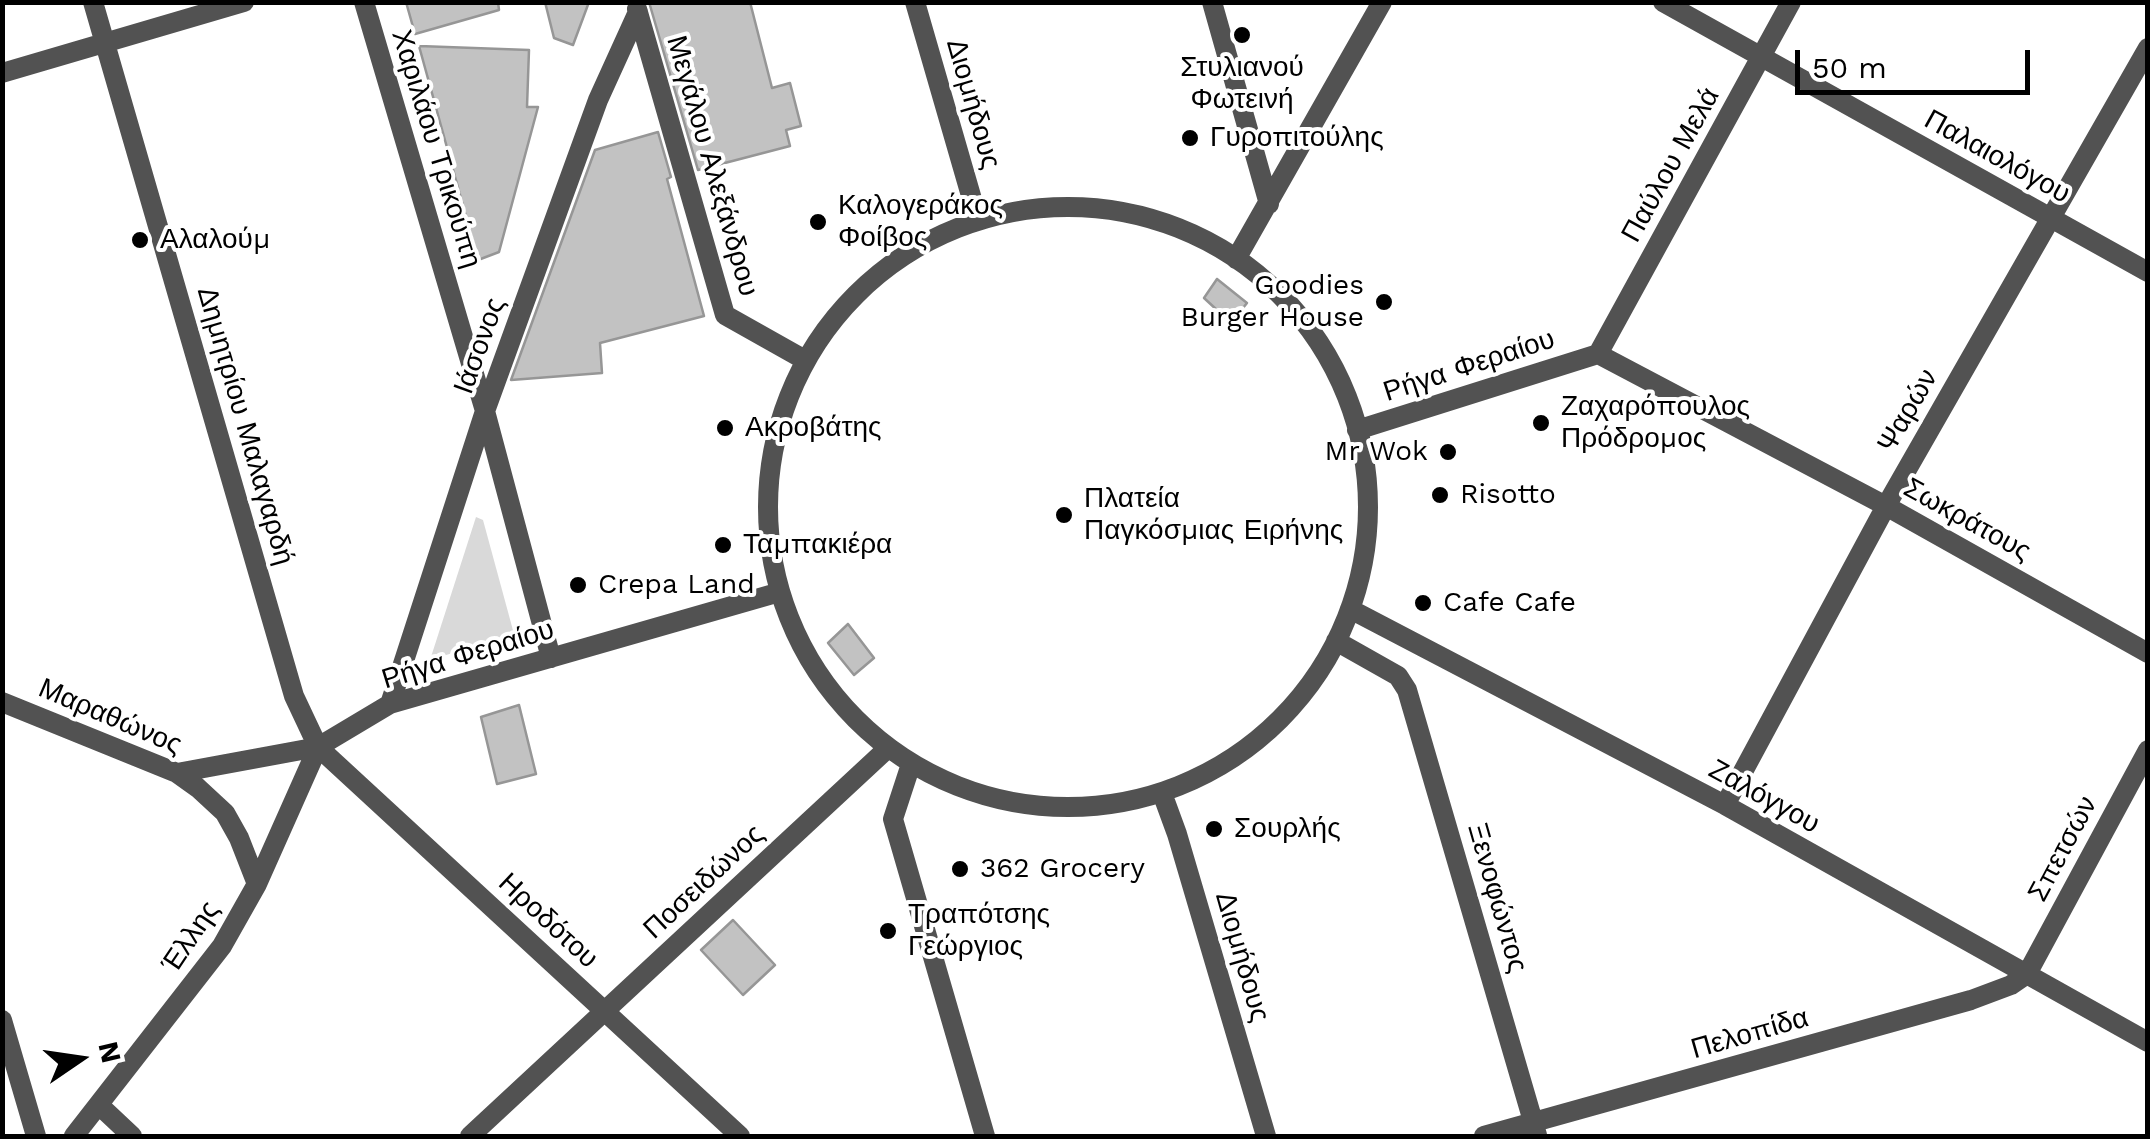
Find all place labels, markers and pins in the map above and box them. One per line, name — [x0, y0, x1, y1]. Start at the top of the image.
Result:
marker: Στυλιανού Φωτεινή — [1231, 24, 1253, 46]
place label: Στυλιανού Φωτεινή — [1180, 51, 1304, 117]
place label: Γυροπιτούλης — [1210, 121, 1384, 155]
marker: Γυροπιτούλης — [1179, 127, 1201, 149]
place label: Καλογεράκος Φοίβος — [838, 189, 1003, 255]
marker: Καλογεράκος Φοίβος — [807, 211, 829, 233]
place label: Αλαλούμ — [160, 223, 270, 257]
marker: Αλαλούμ — [129, 229, 151, 251]
place label: Goodies Burger House — [1180, 269, 1364, 335]
marker: Goodies Burger House — [1373, 291, 1395, 313]
place label: Ζαχαρόπουλος Πρόδρομος — [1561, 390, 1750, 456]
place label: Ακροβάτης — [745, 411, 882, 445]
marker: Ζαχαρόπουλος Πρόδρομος — [1530, 412, 1552, 434]
marker: Ακροβάτης — [714, 417, 736, 439]
place label: Mr Wok — [1325, 435, 1428, 469]
marker: Mr Wok — [1437, 441, 1459, 463]
place label: Risotto — [1460, 478, 1556, 512]
place label: Πλατεία Παγκόσμιας Ειρήνης — [1084, 482, 1343, 548]
marker: Risotto — [1429, 484, 1451, 506]
marker: Πλατεία Παγκόσμιας Ειρήνης — [1053, 504, 1075, 526]
place label: Ταμπακιέρα — [743, 528, 892, 562]
marker: Ταμπακιέρα — [712, 534, 734, 556]
place label: Crepa Land — [598, 568, 755, 602]
marker: Crepa Land — [567, 574, 589, 596]
place label: Cafe Cafe — [1443, 586, 1576, 620]
marker: Cafe Cafe — [1412, 592, 1434, 614]
place label: Σουρλής — [1234, 812, 1341, 846]
marker: Σουρλής — [1203, 818, 1225, 840]
place label: 362 Grocery — [980, 852, 1145, 886]
marker: 362 Grocery — [949, 858, 971, 880]
place label: Τραπότσης Γεώργιος — [908, 898, 1050, 964]
marker: Τραπότσης Γεώργιος — [877, 920, 899, 942]

